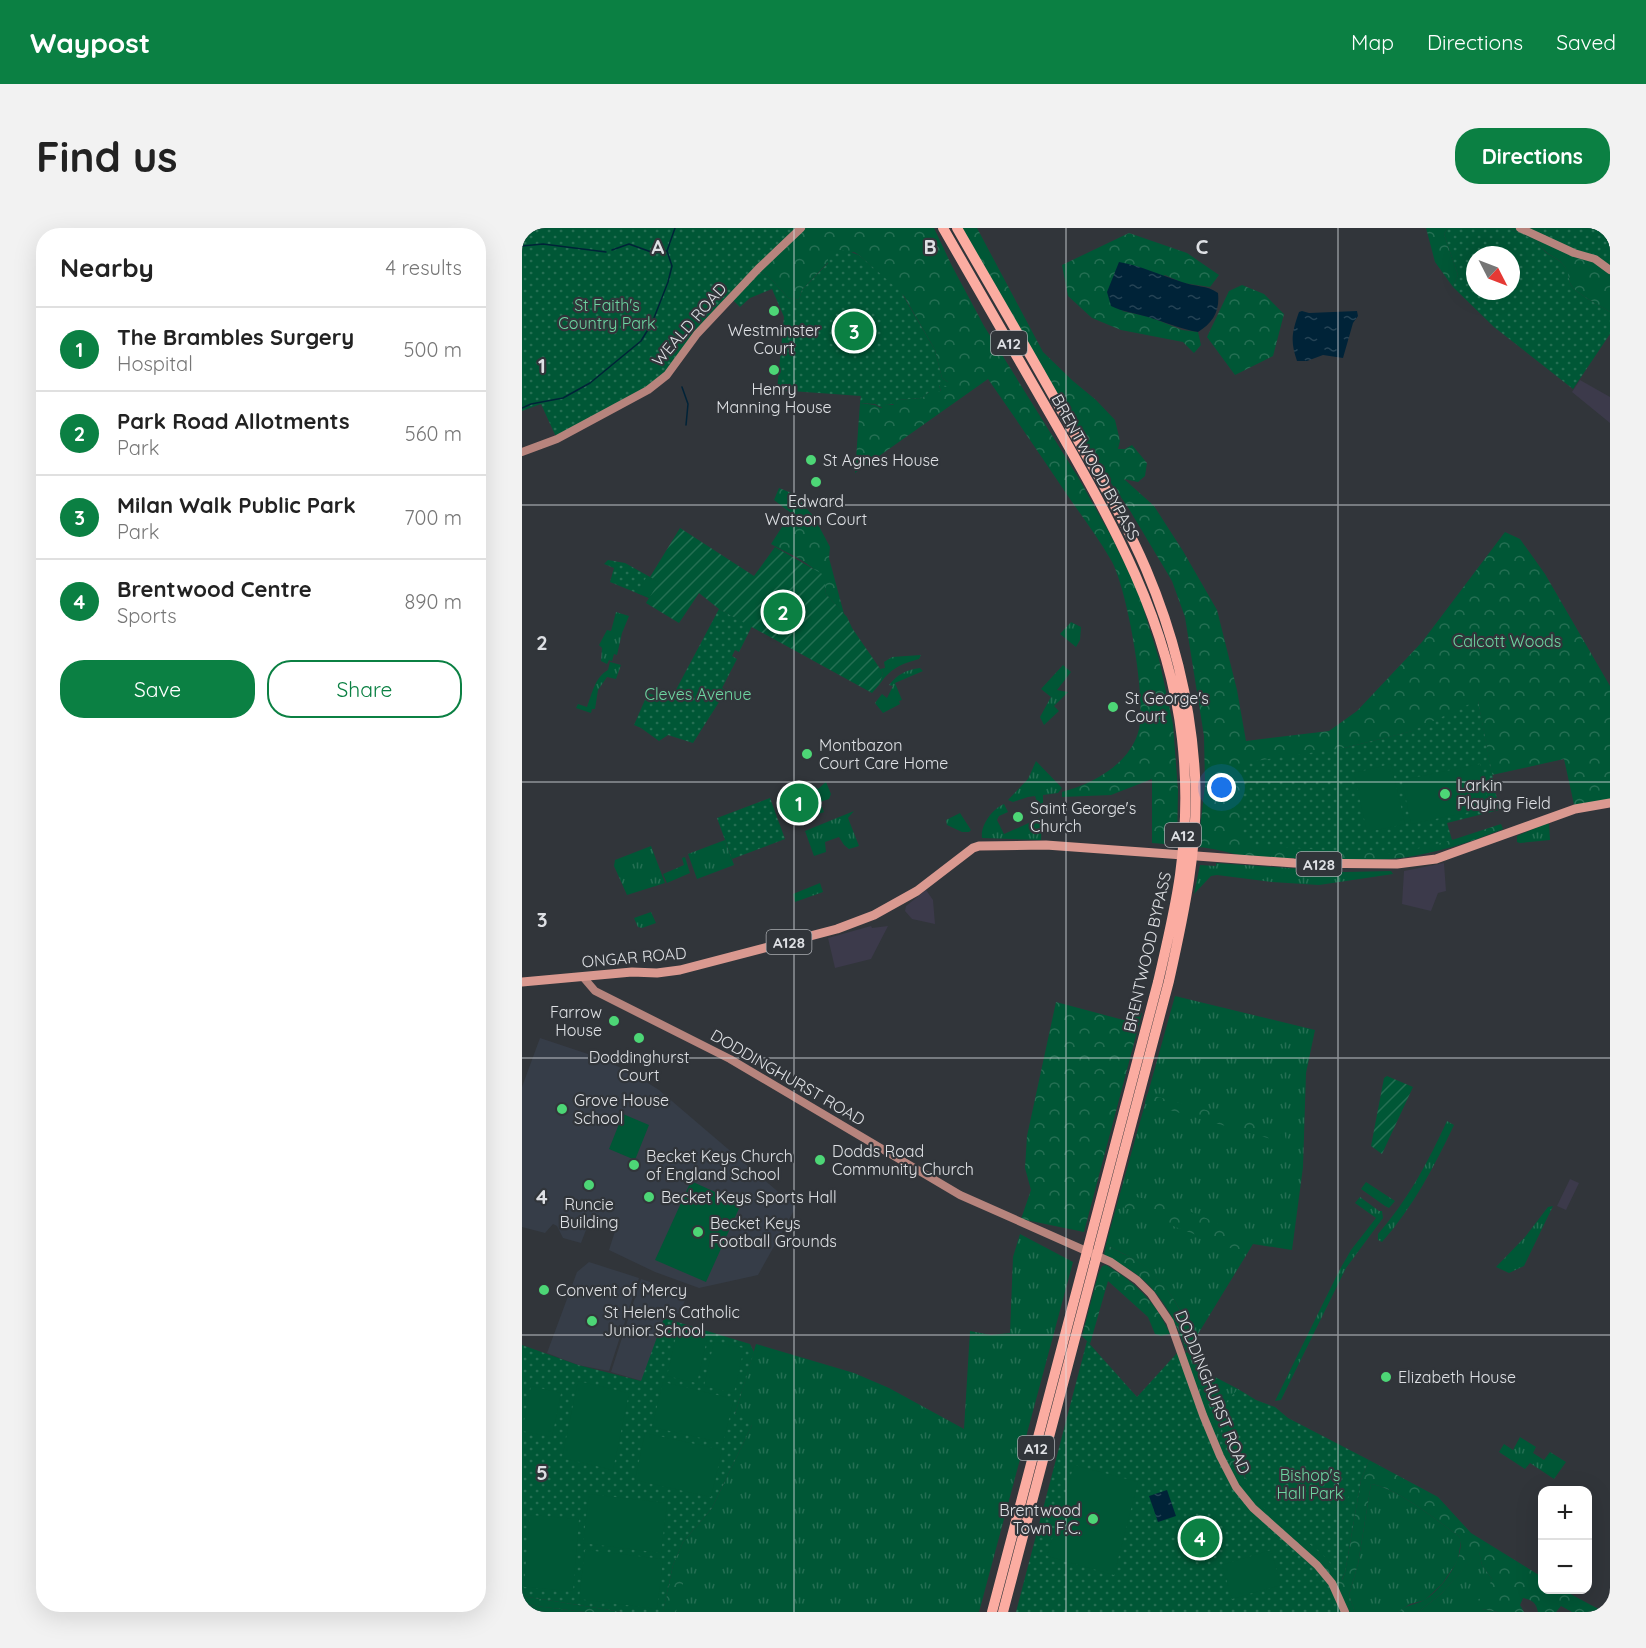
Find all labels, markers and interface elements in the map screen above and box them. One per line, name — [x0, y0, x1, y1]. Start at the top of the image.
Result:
text: Waypost — [30, 25, 150, 60]
text: Map — [1351, 29, 1394, 55]
text: Directions — [1427, 29, 1523, 55]
text: Saved — [1556, 29, 1616, 55]
button: Directions — [1455, 128, 1610, 184]
text: Find us — [36, 130, 178, 183]
text: A — [652, 234, 665, 259]
text: B — [923, 234, 937, 259]
text: C — [1196, 234, 1209, 259]
north arrow — [1466, 246, 1520, 300]
text: Nearby — [60, 251, 154, 284]
text: 4 results — [386, 255, 462, 280]
street label: WEALD ROAD — [647, 278, 731, 370]
park label: St Faith's Country Park — [558, 295, 656, 333]
marker: Westminster Court — [767, 304, 781, 318]
pin: 3 — [834, 308, 874, 354]
place label: Westminster Court — [728, 320, 820, 358]
text: The Brambles Surgery — [117, 323, 354, 351]
road number: A12 — [991, 331, 1027, 355]
text: 1 — [76, 337, 83, 362]
text: 500 m — [404, 337, 462, 362]
text: Hospital — [117, 351, 193, 376]
text: 1 — [538, 353, 546, 378]
marker: Henry Manning House — [767, 363, 781, 377]
place label: Henry Manning House — [716, 379, 832, 417]
street label: BRENTWOOD BYPASS — [1048, 391, 1144, 543]
text: Park Road Allotments — [117, 407, 350, 435]
text: 2 — [74, 421, 85, 446]
text: 560 m — [405, 421, 462, 446]
text: Park — [117, 435, 159, 460]
place label: St Agnes House — [823, 450, 939, 470]
marker: St Agnes House — [804, 453, 818, 467]
marker: Edward Watson Court — [809, 475, 823, 489]
text: Milan Walk Public Park — [117, 491, 356, 519]
place label: Edward Watson Court — [765, 491, 867, 529]
text: 3 — [74, 505, 85, 530]
text: 700 m — [404, 505, 462, 530]
text: Park — [117, 519, 159, 544]
text: Brentwood Centre — [117, 575, 312, 603]
text: 4 — [74, 589, 85, 614]
text: 890 m — [404, 589, 462, 614]
pin: 2 — [764, 590, 802, 634]
text: Sports — [117, 603, 177, 628]
text: 2 — [536, 630, 548, 655]
park label: Calcott Woods — [1453, 631, 1561, 651]
button: Save — [60, 660, 255, 718]
button: Share — [267, 660, 462, 718]
park label: Cleves Avenue — [645, 684, 751, 704]
place label: St George's Court — [1125, 688, 1209, 726]
marker: St George's Court — [1106, 700, 1120, 714]
place label: Montbazon Court Care Home — [819, 735, 948, 773]
marker: Montbazon Court Care Home — [800, 747, 814, 761]
your location — [1207, 773, 1236, 802]
place label: Larkin Playing Field — [1457, 775, 1551, 813]
pin: 1 — [780, 780, 818, 826]
marker: Larkin Playing Field — [1438, 787, 1452, 801]
place label: Saint George's Church — [1030, 798, 1136, 836]
marker: Saint George's Church — [1011, 810, 1025, 824]
road number: A12 — [1165, 823, 1201, 847]
road number: A128 — [1296, 852, 1342, 876]
street label: BRENTWOOD BYPASS — [1119, 870, 1175, 1034]
text: 3 — [537, 907, 547, 932]
road number: A128 — [766, 930, 812, 954]
street label: ONGAR ROAD — [581, 942, 687, 972]
place label: Farrow House — [550, 1002, 602, 1040]
marker: Farrow House — [607, 1014, 621, 1028]
street label: DODDINGHURST ROAD — [707, 1025, 869, 1129]
marker: Doddinghurst Court — [632, 1031, 646, 1045]
place label: Doddinghurst Court — [589, 1047, 689, 1085]
place label: Grove House School — [574, 1090, 669, 1128]
marker: Grove House School — [555, 1102, 569, 1116]
place label: Dodds Road Community Church — [832, 1141, 974, 1179]
place label: Becket Keys Church of England School — [646, 1146, 793, 1184]
marker: Dodds Road Community Church — [813, 1153, 827, 1167]
marker: Becket Keys Church of England School — [627, 1158, 641, 1172]
marker: Runcie Building — [582, 1178, 596, 1192]
text: 4 — [536, 1184, 548, 1209]
place label: Becket Keys Sports Hall — [661, 1187, 837, 1207]
marker: Becket Keys Sports Hall — [642, 1190, 656, 1204]
place label: Runcie Building — [560, 1194, 618, 1232]
place label: Becket Keys Football Grounds — [710, 1213, 837, 1251]
marker: Becket Keys Football Grounds — [691, 1225, 705, 1239]
place label: Convent of Mercy — [556, 1280, 687, 1300]
marker: Convent of Mercy — [537, 1283, 551, 1297]
place label: St Helen's Catholic Junior School — [604, 1302, 740, 1340]
street label: DODDINGHURST ROAD — [1171, 1307, 1255, 1477]
marker: St Helen's Catholic Junior School — [585, 1314, 599, 1328]
place label: Elizabeth House — [1398, 1367, 1516, 1387]
marker: Elizabeth House — [1379, 1370, 1393, 1384]
road number: A12 — [1018, 1436, 1054, 1460]
text: 5 — [536, 1460, 548, 1485]
park label: Bishop's Hall Park — [1277, 1465, 1343, 1503]
map controls — [1538, 1486, 1592, 1594]
button: + — [1538, 1486, 1592, 1540]
place label: Brentwood Town F.C. — [999, 1500, 1081, 1538]
marker: Brentwood Town F.C. — [1086, 1512, 1100, 1526]
pin: 4 — [1180, 1516, 1220, 1560]
button: − — [1538, 1540, 1592, 1594]

